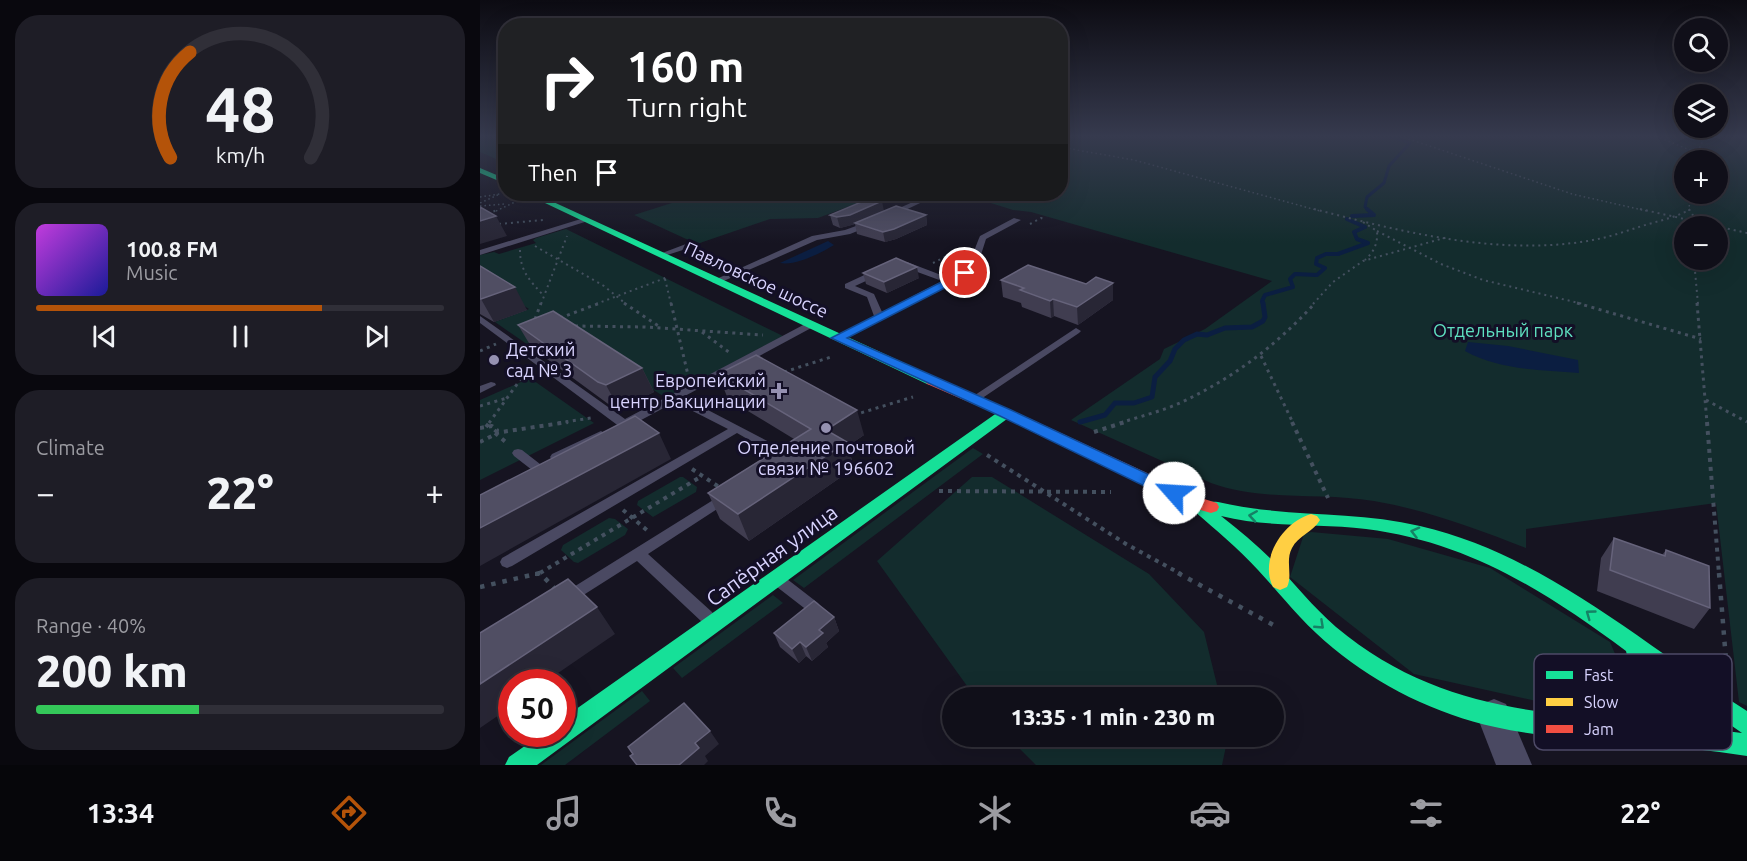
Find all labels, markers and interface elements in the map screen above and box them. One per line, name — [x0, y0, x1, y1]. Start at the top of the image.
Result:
map controls — [1674, 18, 1728, 270]
button: search — [1674, 18, 1728, 72]
icon: right — [528, 42, 606, 120]
text: 160 m — [627, 43, 744, 90]
text: 48 — [205, 74, 275, 144]
button: layers — [1674, 84, 1728, 138]
text: Turn right — [627, 92, 747, 122]
text: km/h — [215, 144, 265, 168]
button: + — [1674, 150, 1728, 204]
icon: arrive — [590, 156, 623, 189]
text: Then — [528, 160, 578, 185]
button: − — [1674, 216, 1728, 270]
text: 100.8 FM — [126, 236, 218, 261]
street label: Павловское шоссе — [681, 237, 831, 321]
pin — [939, 247, 990, 298]
icon: arrive — [948, 256, 981, 289]
text: Music — [126, 261, 178, 284]
icon: previous — [88, 320, 121, 353]
icon: pause — [224, 320, 257, 353]
icon: next — [360, 320, 393, 353]
park label: Отдельный парк — [1433, 320, 1573, 340]
place label: Детский сад № 3 — [506, 339, 575, 380]
marker: Детский сад № 3 — [487, 353, 501, 367]
place label: Европейский центр Вакцинации — [610, 370, 766, 411]
marker: Европейский центр Вакцинации — [770, 382, 788, 400]
marker: Отделение почтовой связи № 196602 — [819, 421, 833, 435]
text: Climate — [36, 436, 105, 459]
place label: Отделение почтовой связи № 196602 — [737, 437, 915, 478]
position arrow — [1142, 461, 1206, 525]
text: 22° — [206, 467, 274, 518]
text: − — [36, 474, 55, 511]
text: + — [425, 474, 444, 511]
street label: Сапёрная улица — [701, 500, 842, 611]
one-way arrow — [1248, 510, 1258, 523]
one-way arrow — [1410, 526, 1420, 539]
one-way arrow — [1585, 610, 1596, 621]
text: Range · 40% — [36, 614, 146, 637]
one-way arrow — [1313, 617, 1324, 628]
text: 200 km — [36, 645, 188, 696]
legend — [1534, 654, 1732, 750]
text: Fast — [1584, 666, 1614, 684]
speed limit sign: 50 — [498, 669, 576, 747]
text: Slow — [1584, 693, 1619, 711]
text: 13:35 · 1 min · 230 m — [1011, 704, 1215, 729]
text: Jam — [1584, 720, 1614, 738]
icon: directions — [328, 792, 370, 834]
icon: music — [543, 792, 585, 834]
icon: phone — [759, 792, 801, 834]
icon: climate — [974, 792, 1016, 834]
icon: car — [1189, 792, 1231, 834]
icon: filters — [1405, 792, 1447, 834]
text: 13:34 — [87, 798, 154, 828]
text: 22° — [1620, 798, 1660, 828]

